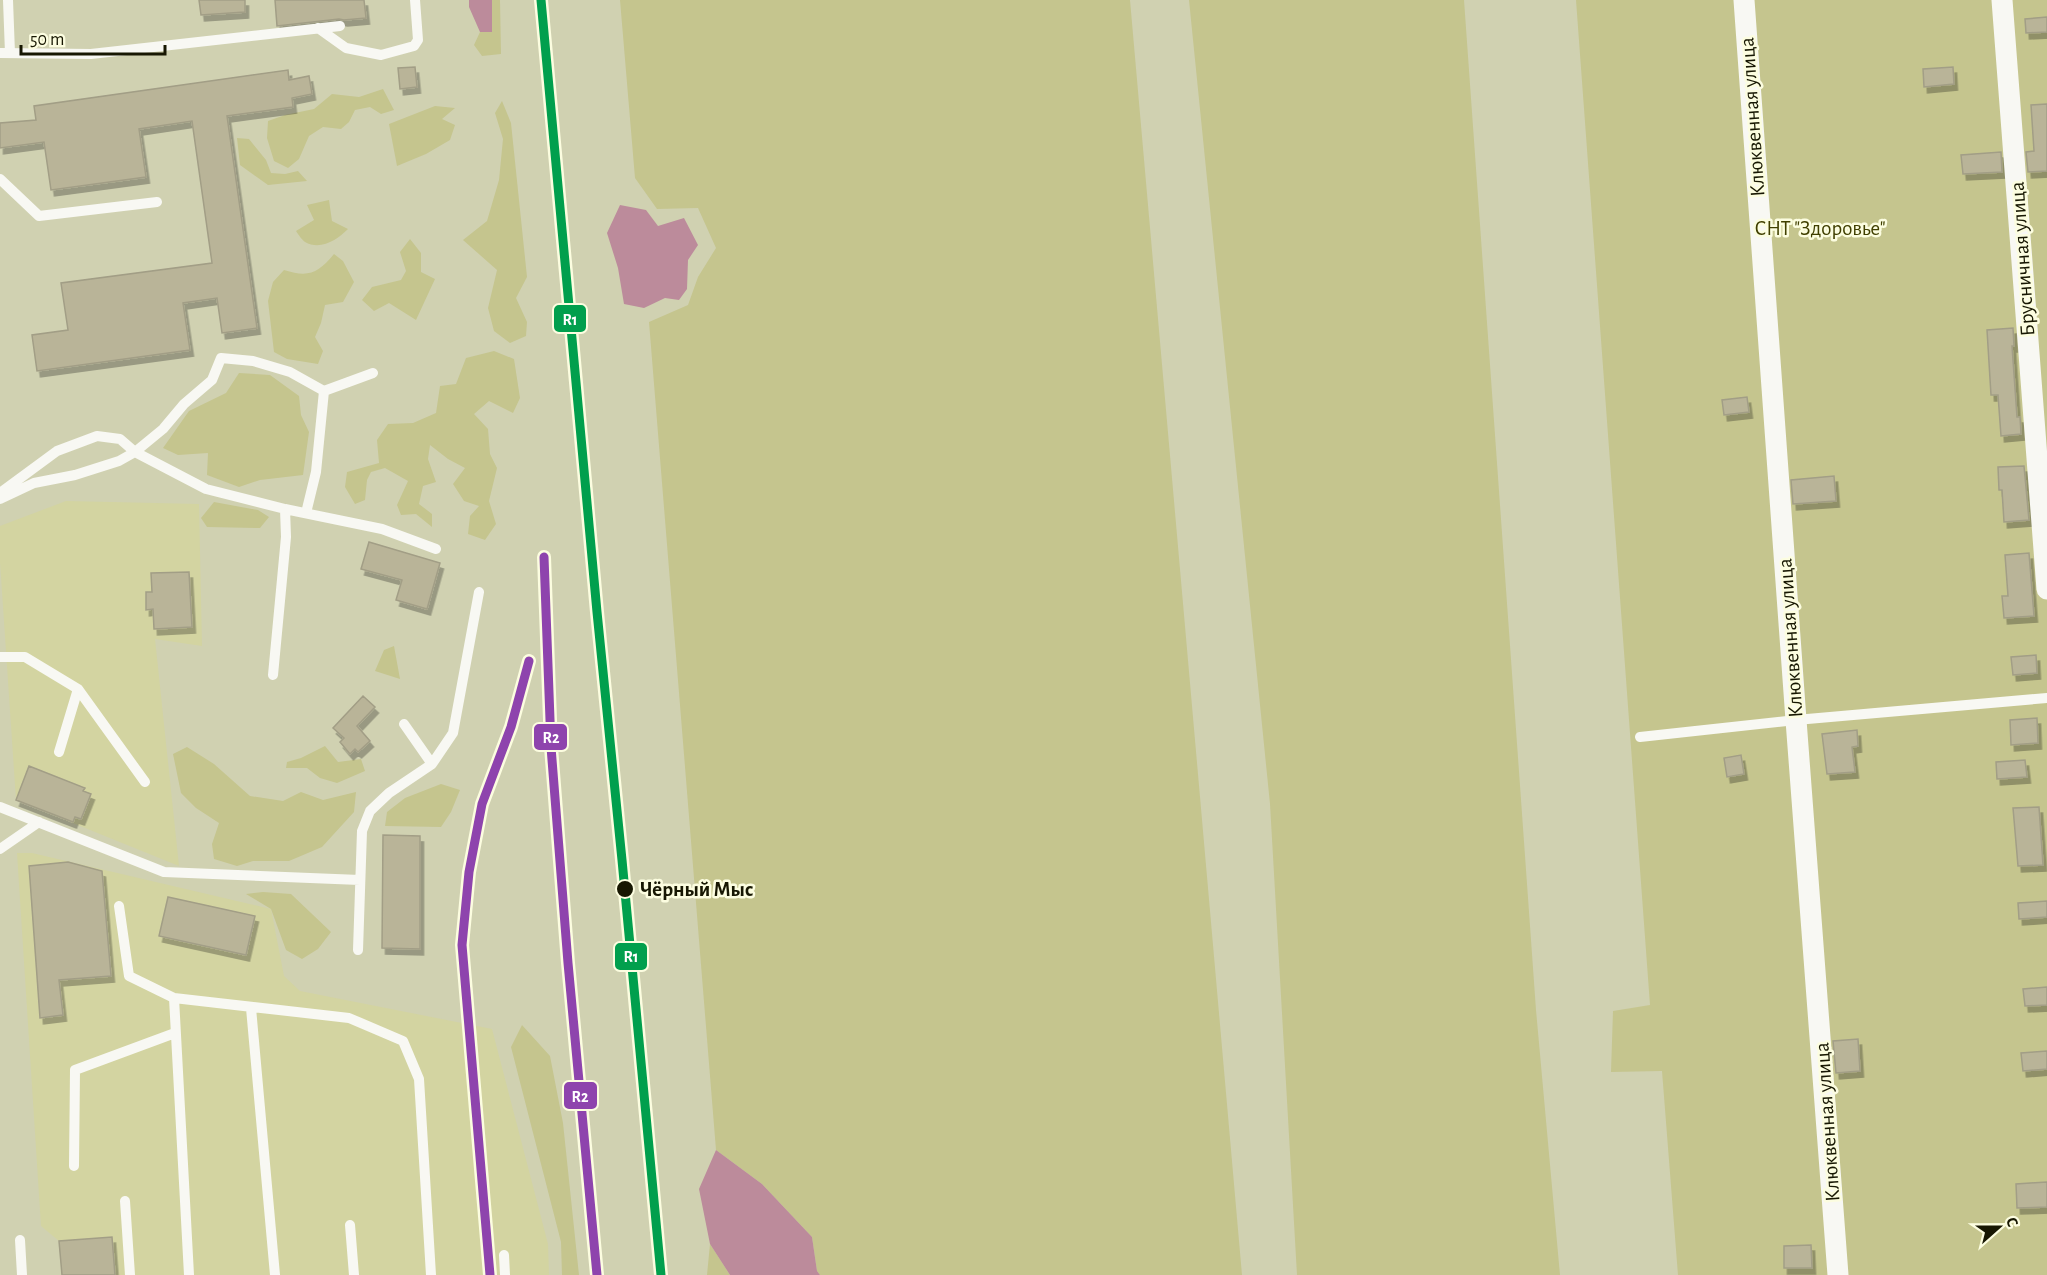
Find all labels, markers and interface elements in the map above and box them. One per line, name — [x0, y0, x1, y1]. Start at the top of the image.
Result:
scale bar — [21, 18, 165, 56]
text: 50 m — [30, 31, 64, 49]
street label: Клюквенная улица — [1736, 36, 1769, 197]
street label: Брусничная улица — [2007, 181, 2038, 337]
park label: СНТ "Здоровье" — [1754, 218, 1886, 239]
line badge: R1 — [553, 304, 587, 333]
text: R1 — [562, 312, 578, 328]
street label: Клюквенная улица — [1774, 557, 1807, 718]
line badge: R2 — [533, 723, 568, 751]
text: R2 — [543, 730, 560, 746]
marker: Чёрный Мыс — [615, 879, 635, 899]
place label: Чёрный Мыс — [640, 879, 753, 900]
line badge: R1 — [614, 942, 648, 971]
text: R1 — [623, 949, 639, 965]
street label: Клюквенная улица — [1811, 1041, 1844, 1202]
line badge: R2 — [563, 1081, 598, 1110]
text: R2 — [572, 1089, 589, 1105]
north arrow — [1969, 1197, 2029, 1257]
text: С — [2003, 1215, 2021, 1229]

